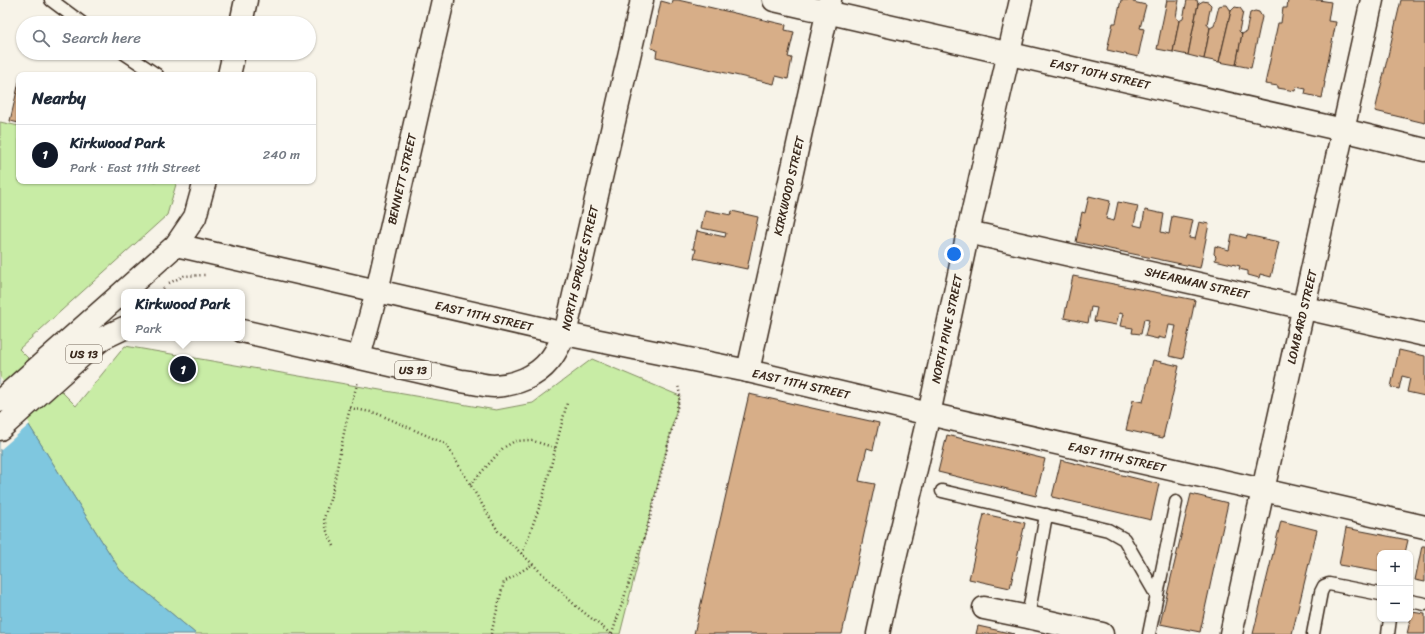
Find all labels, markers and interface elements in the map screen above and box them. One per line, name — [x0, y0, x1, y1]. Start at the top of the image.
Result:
search box — [16, 16, 316, 60]
text: Search here — [62, 25, 141, 51]
icon: search — [30, 27, 52, 49]
street label: EAST 10TH STREET — [1048, 52, 1153, 96]
text: Nearby — [32, 83, 86, 113]
text: Kirkwood Park — [70, 130, 165, 156]
street label: BENNETT STREET — [381, 130, 423, 227]
street label: KIRKWOOD STREET — [767, 133, 811, 238]
text: 1 — [42, 143, 48, 166]
text: 240 m — [263, 143, 300, 166]
text: Park · East 11th Street — [70, 156, 200, 179]
street label: NORTH SPRUCE STREET — [555, 202, 605, 333]
your location — [944, 244, 964, 264]
street label: SHEARMAN STREET — [1143, 260, 1252, 306]
street label: LOMBARD STREET — [1280, 267, 1324, 366]
street label: NORTH PINE STREET — [925, 271, 970, 386]
popup — [121, 289, 245, 341]
text: Kirkwood Park — [135, 291, 231, 317]
street label: EAST 11TH STREET — [433, 294, 536, 338]
text: Park — [135, 317, 162, 340]
road number: US 13 — [66, 345, 102, 363]
pin: 1 — [170, 354, 196, 384]
road number: US 13 — [395, 361, 431, 379]
street label: EAST 11TH STREET — [750, 362, 853, 406]
street label: EAST 11TH STREET — [1066, 435, 1169, 479]
map controls — [1377, 550, 1413, 622]
button: + — [1377, 550, 1413, 586]
button: − — [1377, 586, 1413, 622]

